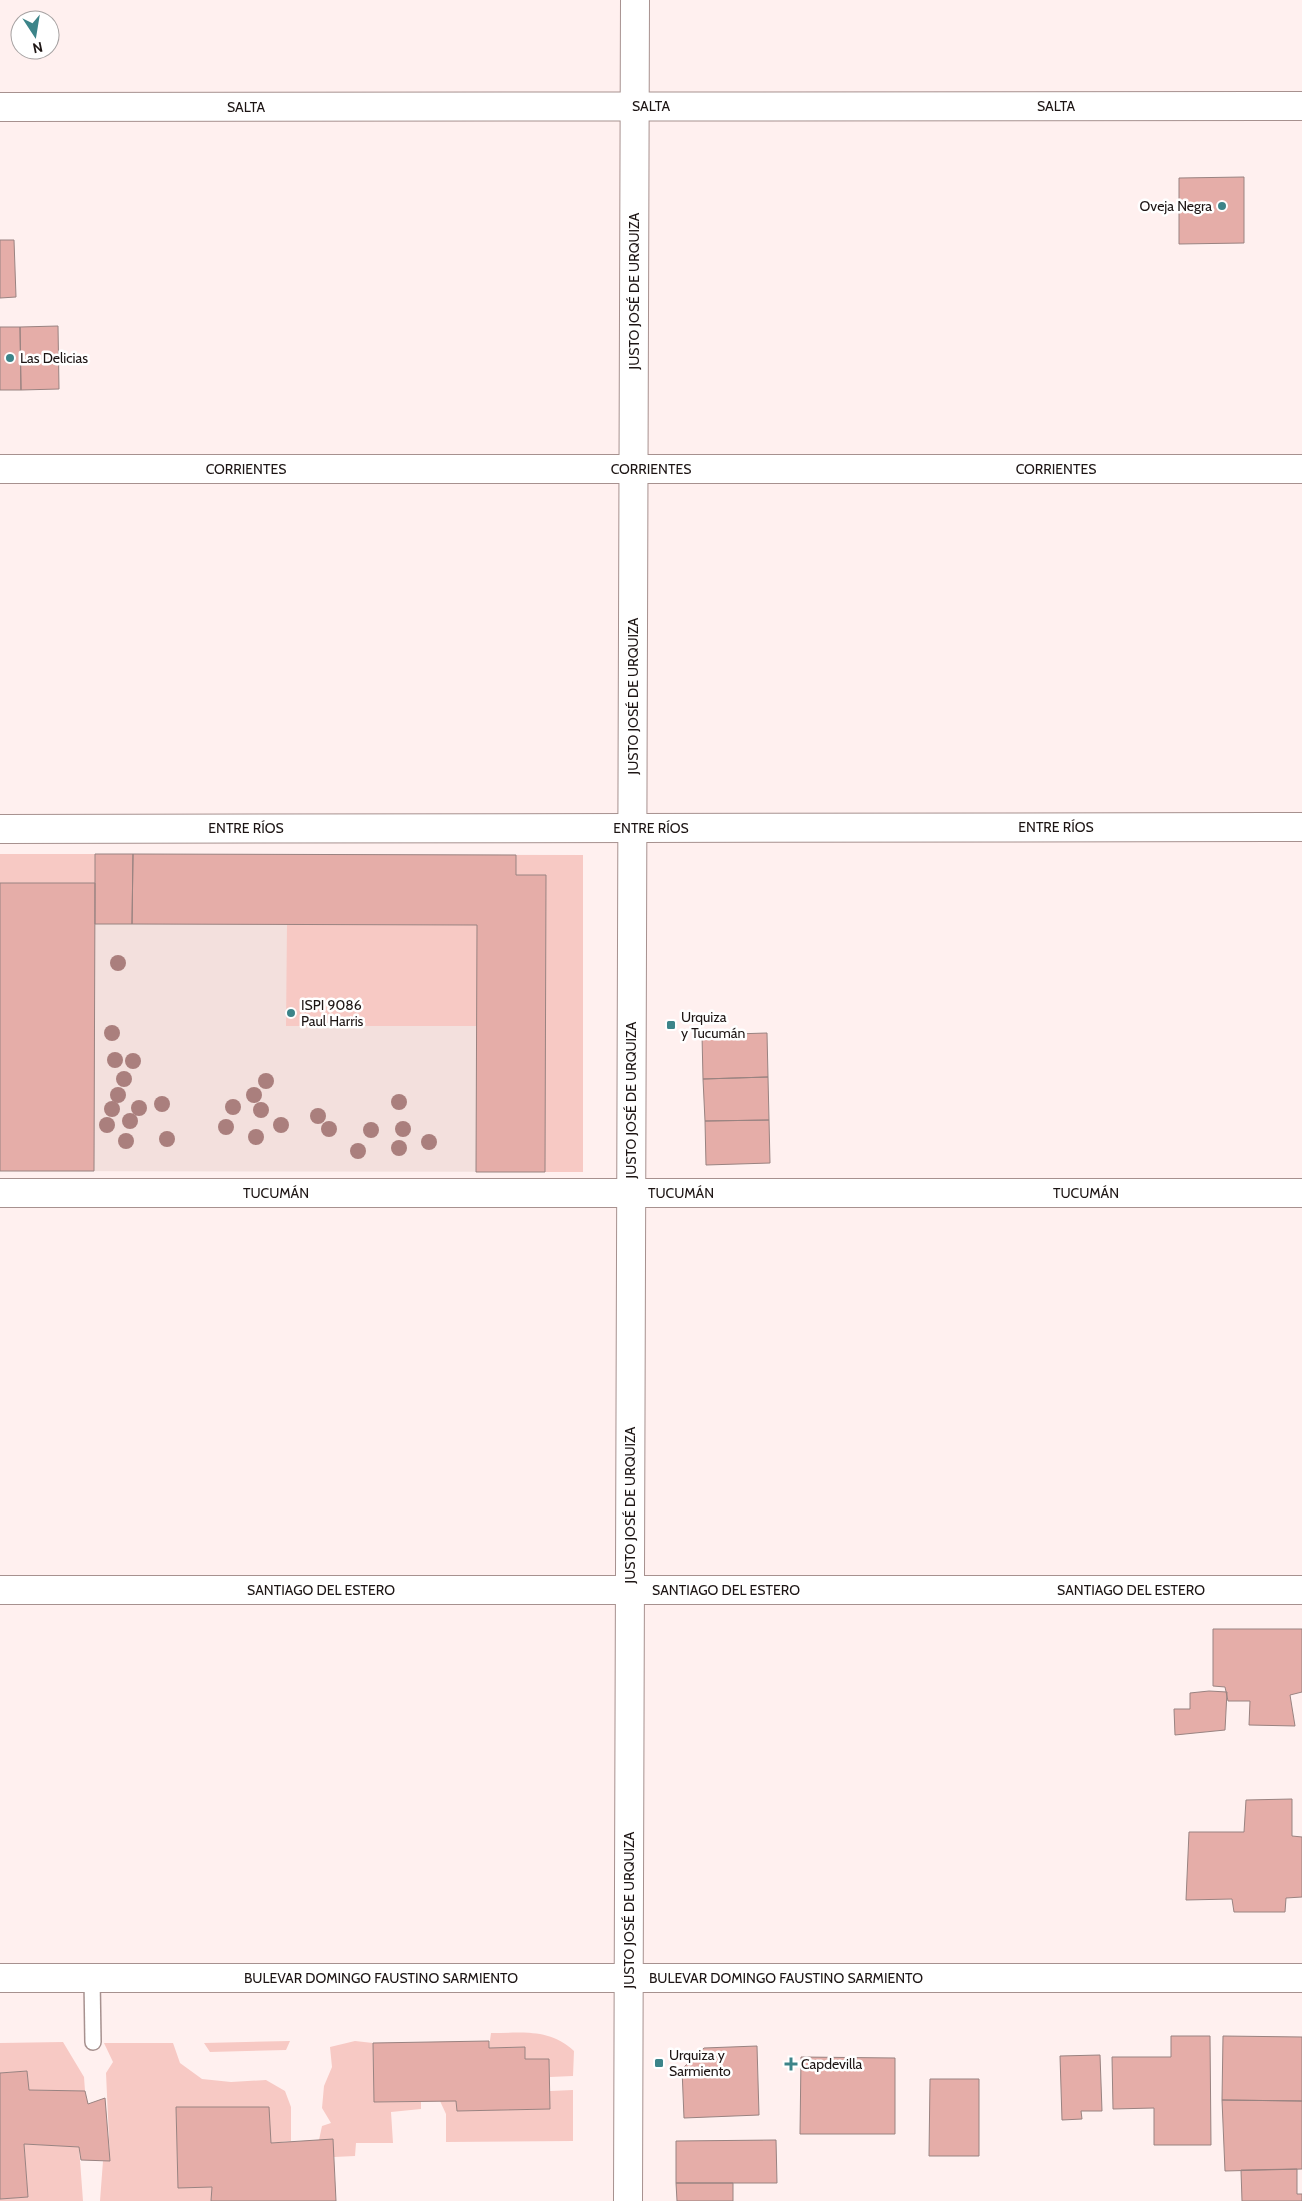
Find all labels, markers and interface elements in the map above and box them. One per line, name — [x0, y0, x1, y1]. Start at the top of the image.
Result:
north arrow — [10, 10, 60, 60]
text: N — [31, 38, 44, 58]
street label: SALTA — [632, 97, 670, 115]
street label: SALTA — [1037, 97, 1075, 115]
street label: SALTA — [227, 98, 265, 116]
place label: Oveja Negra — [1140, 197, 1212, 215]
marker: Oveja Negra — [1216, 200, 1228, 212]
street label: JUSTO JOSÉ DE URQUIZA — [625, 212, 643, 370]
place label: Las Delicias — [20, 349, 88, 367]
marker: Las Delicias — [4, 352, 16, 364]
street label: CORRIENTES — [206, 460, 286, 478]
street label: CORRIENTES — [611, 460, 691, 478]
street label: CORRIENTES — [1016, 460, 1096, 478]
street label: JUSTO JOSÉ DE URQUIZA — [624, 617, 642, 775]
street label: ENTRE RÍOS — [1018, 818, 1094, 836]
street label: ENTRE RÍOS — [208, 819, 284, 837]
street label: ENTRE RÍOS — [613, 819, 689, 837]
place label: ISPI 9086 Paul Harris — [301, 996, 364, 1030]
marker: ISPI 9086 Paul Harris — [285, 1007, 297, 1019]
place label: Urquiza y Tucumán — [681, 1008, 745, 1042]
marker: Urquiza y Tucumán — [665, 1019, 677, 1031]
street label: JUSTO JOSÉ DE URQUIZA — [622, 1021, 640, 1179]
street label: TUCUMÁN — [243, 1184, 309, 1202]
street label: TUCUMÁN — [648, 1184, 714, 1202]
street label: TUCUMÁN — [1053, 1184, 1119, 1202]
street label: JUSTO JOSÉ DE URQUIZA — [621, 1426, 639, 1584]
street label: SANTIAGO DEL ESTERO — [247, 1581, 395, 1599]
street label: SANTIAGO DEL ESTERO — [652, 1581, 800, 1599]
street label: SANTIAGO DEL ESTERO — [1057, 1581, 1205, 1599]
street label: JUSTO JOSÉ DE URQUIZA — [620, 1831, 638, 1989]
street label: BULEVAR DOMINGO FAUSTINO SARMIENTO — [244, 1969, 518, 1987]
street label: BULEVAR DOMINGO FAUSTINO SARMIENTO — [649, 1969, 923, 1987]
place label: Urquiza y Sarmiento — [669, 2046, 731, 2080]
place label: Capdevilla — [801, 2055, 862, 2073]
marker: Urquiza y Sarmiento — [653, 2057, 665, 2069]
marker: Capdevilla — [785, 2058, 797, 2070]

